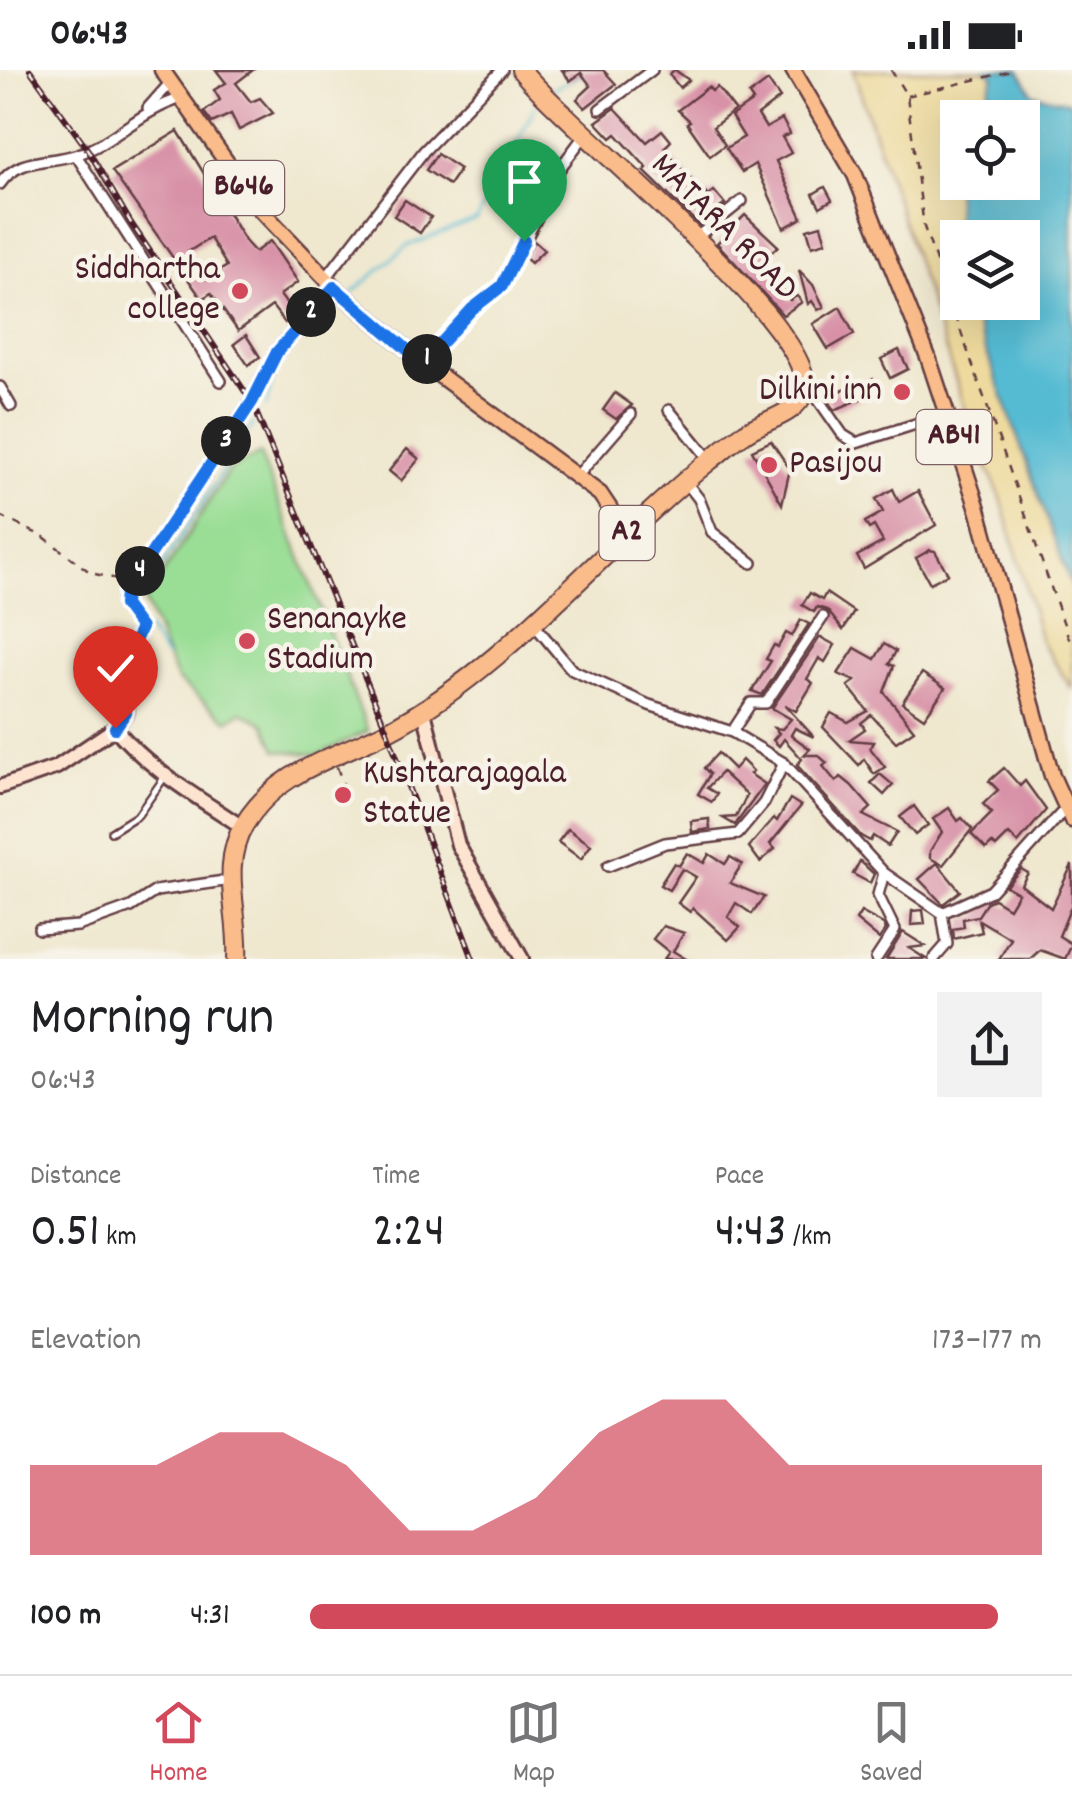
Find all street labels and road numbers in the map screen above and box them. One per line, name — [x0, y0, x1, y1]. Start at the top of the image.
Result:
street label: MATARA ROAD — [638, 143, 808, 313]
road number: B646 — [204, 161, 284, 215]
road number: AB41 — [916, 410, 992, 464]
road number: A2 — [600, 506, 654, 560]

